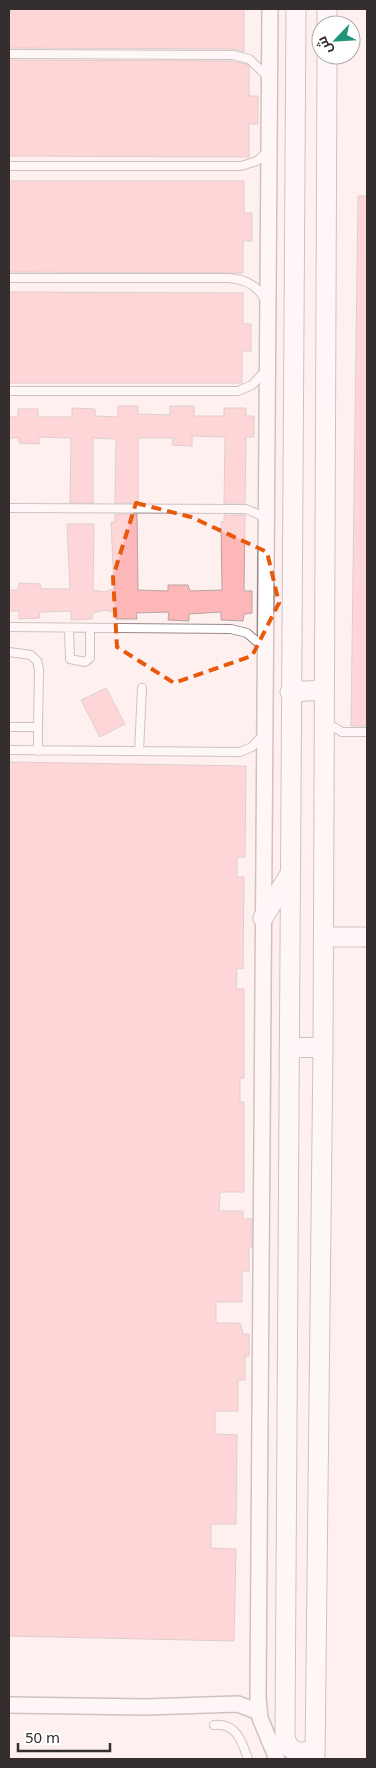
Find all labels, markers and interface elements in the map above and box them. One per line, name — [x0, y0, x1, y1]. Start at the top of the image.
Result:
north arrow — [311, 15, 361, 65]
text: ش — [311, 34, 336, 58]
scale bar — [18, 1720, 110, 1752]
text: 50 m — [25, 1727, 60, 1747]

